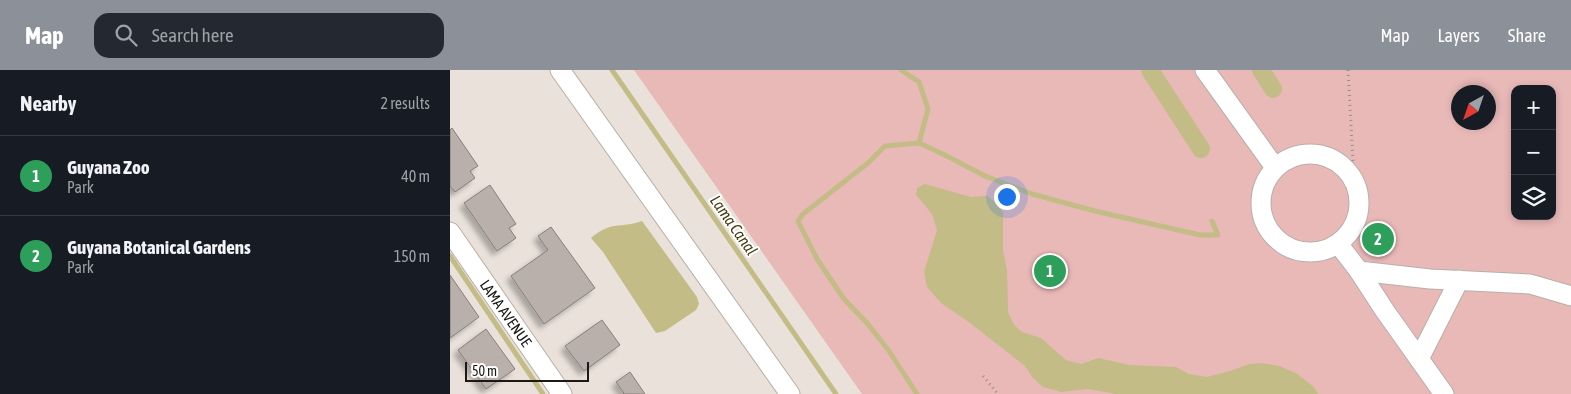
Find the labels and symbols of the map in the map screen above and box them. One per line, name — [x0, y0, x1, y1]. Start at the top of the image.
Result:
north arrow — [1451, 85, 1496, 130]
your location — [994, 184, 1020, 210]
water label: Lama Canal — [707, 192, 761, 258]
pin: 2 — [1362, 220, 1394, 258]
pin: 1 — [1034, 252, 1066, 290]
street label: LAMA AVENUE — [477, 276, 536, 350]
scale bar — [465, 359, 589, 382]

